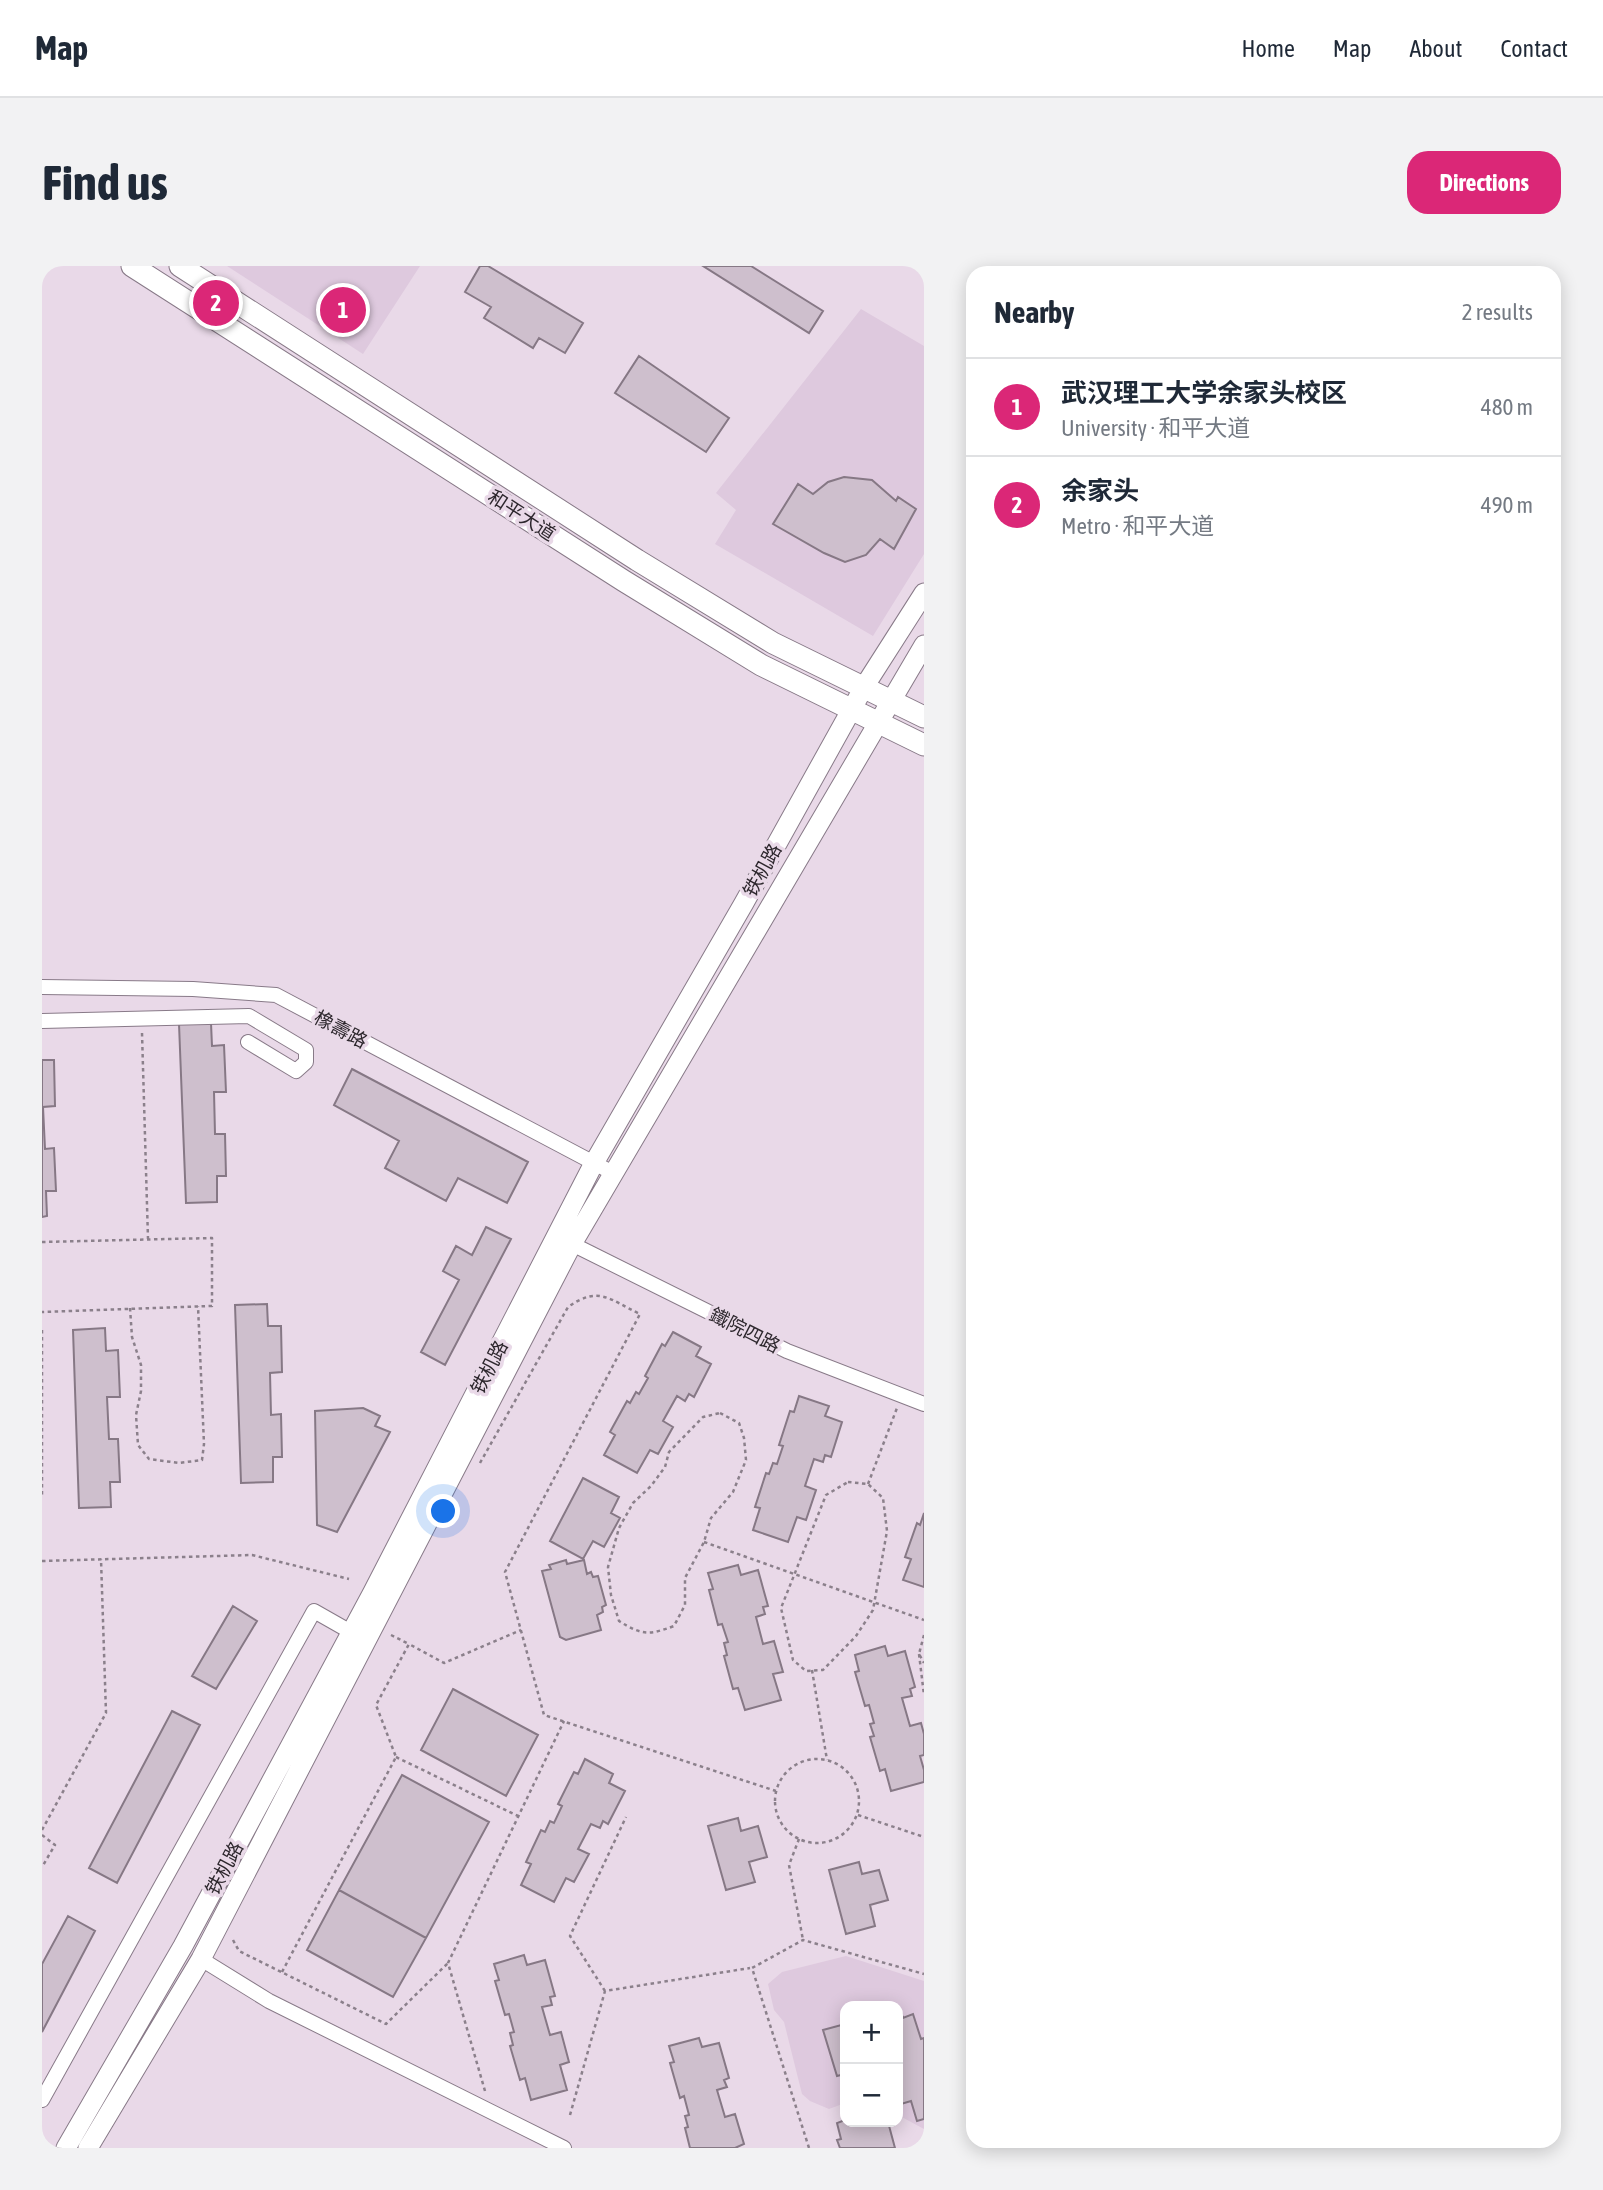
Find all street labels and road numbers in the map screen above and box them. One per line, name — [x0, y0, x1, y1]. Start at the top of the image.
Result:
street label: 和平大道 — [484, 485, 560, 545]
street label: 铁机路 — [739, 840, 785, 900]
street label: 橡壽路 — [311, 1006, 371, 1052]
street label: 鐵院四路 — [706, 1303, 784, 1357]
street label: 铁机路 — [466, 1337, 512, 1397]
street label: 铁机路 — [201, 1838, 247, 1898]

